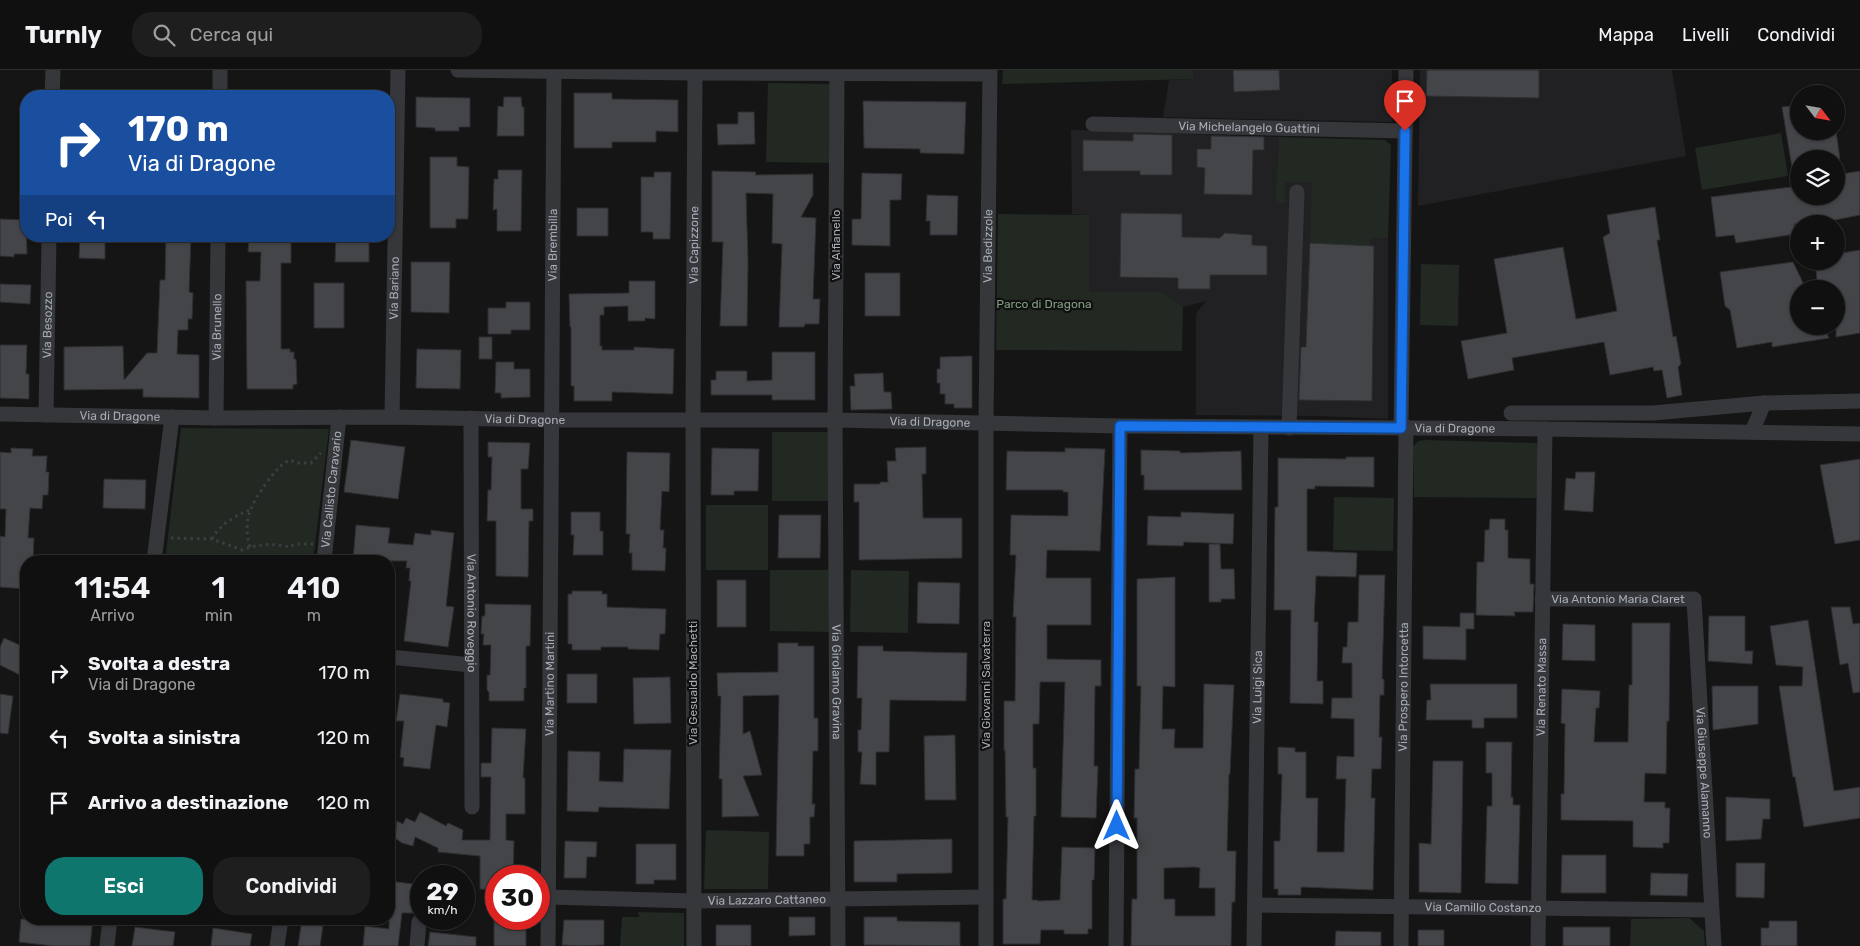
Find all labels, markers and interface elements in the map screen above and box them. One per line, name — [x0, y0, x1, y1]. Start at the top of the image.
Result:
search box — [132, 12, 482, 57]
text: Turnly — [25, 21, 102, 49]
icon: search — [150, 21, 178, 49]
text: Cerca qui — [190, 23, 273, 46]
text: Mappa — [1598, 24, 1654, 46]
text: Livelli — [1682, 24, 1729, 46]
text: Condividi — [1757, 24, 1835, 46]
pin — [1384, 80, 1426, 131]
north arrow — [1790, 85, 1845, 140]
map controls — [1790, 85, 1845, 335]
icon: arrive — [1391, 87, 1419, 115]
text: 170 m — [128, 108, 229, 150]
icon: right — [45, 110, 110, 175]
street label: Via Michelangelo Guattini — [1178, 119, 1320, 136]
text: Via di Dragone — [128, 150, 276, 177]
button: layers — [1790, 150, 1845, 205]
icon: left — [83, 205, 111, 233]
street label: Via Capizzone — [687, 206, 701, 284]
text: Poi — [45, 208, 73, 231]
street label: Via Brembilla — [546, 209, 560, 281]
street label: Via Alfianello — [829, 209, 843, 280]
street label: Via Bedizzole — [981, 209, 995, 283]
button: + — [1790, 215, 1845, 270]
street label: Via Bariano — [387, 256, 402, 320]
button: − — [1790, 280, 1845, 335]
street label: Via Besozzo — [40, 291, 55, 359]
street label: Via Brunello — [210, 293, 224, 361]
park label: Parco di Dragona — [996, 297, 1092, 311]
street label: Via di Dragone — [79, 408, 161, 424]
street label: Via di Dragone — [484, 412, 566, 427]
street label: Via di Dragone — [889, 414, 971, 430]
street label: Via di Dragone — [1414, 421, 1496, 436]
street label: Via Callisto Caravario — [318, 430, 345, 548]
street label: Via Antonio Roveggio — [464, 554, 479, 672]
text: 11:54 — [74, 570, 151, 606]
text: 1 — [212, 570, 226, 606]
text: 410 — [287, 570, 341, 606]
street label: Via Antonio Maria Claret — [1551, 592, 1685, 606]
text: Arrivo — [90, 606, 135, 625]
text: min — [205, 606, 233, 625]
text: m — [307, 606, 321, 625]
street label: Via Gesualdo Machetti — [686, 621, 700, 745]
street label: Via Giovanni Salvaterra — [979, 621, 993, 749]
street label: Via Prospero Intorcetta — [1396, 622, 1411, 752]
street label: Via Girolamo Gravina — [829, 624, 844, 740]
street label: Via Martino Martini — [542, 632, 557, 736]
street label: Via Renato Massa — [1534, 638, 1549, 736]
street label: Via Luigi Sica — [1250, 650, 1265, 724]
text: Svolta a destra — [88, 652, 230, 675]
icon: right — [45, 659, 73, 687]
text: 170 m — [319, 661, 370, 684]
text: Via di Dragone — [88, 675, 196, 694]
street label: Via Giuseppe Alamanno — [1693, 707, 1715, 839]
icon: left — [45, 724, 73, 752]
text: Svolta a sinistra — [88, 726, 241, 749]
text: 120 m — [317, 726, 370, 749]
icon: arrive — [45, 789, 73, 817]
text: Arrivo a destinazione — [88, 791, 289, 814]
text: 120 m — [317, 791, 370, 814]
position arrow — [1090, 799, 1142, 851]
button: Esci — [45, 857, 203, 915]
button: Condividi — [213, 857, 370, 915]
speed limit sign: 30 — [485, 865, 550, 930]
text: 29 — [426, 877, 459, 906]
street label: Via Lazzaro Cattaneo — [708, 892, 826, 908]
street label: Via Camillo Costanzo — [1425, 900, 1542, 915]
text: km/h — [428, 903, 457, 917]

